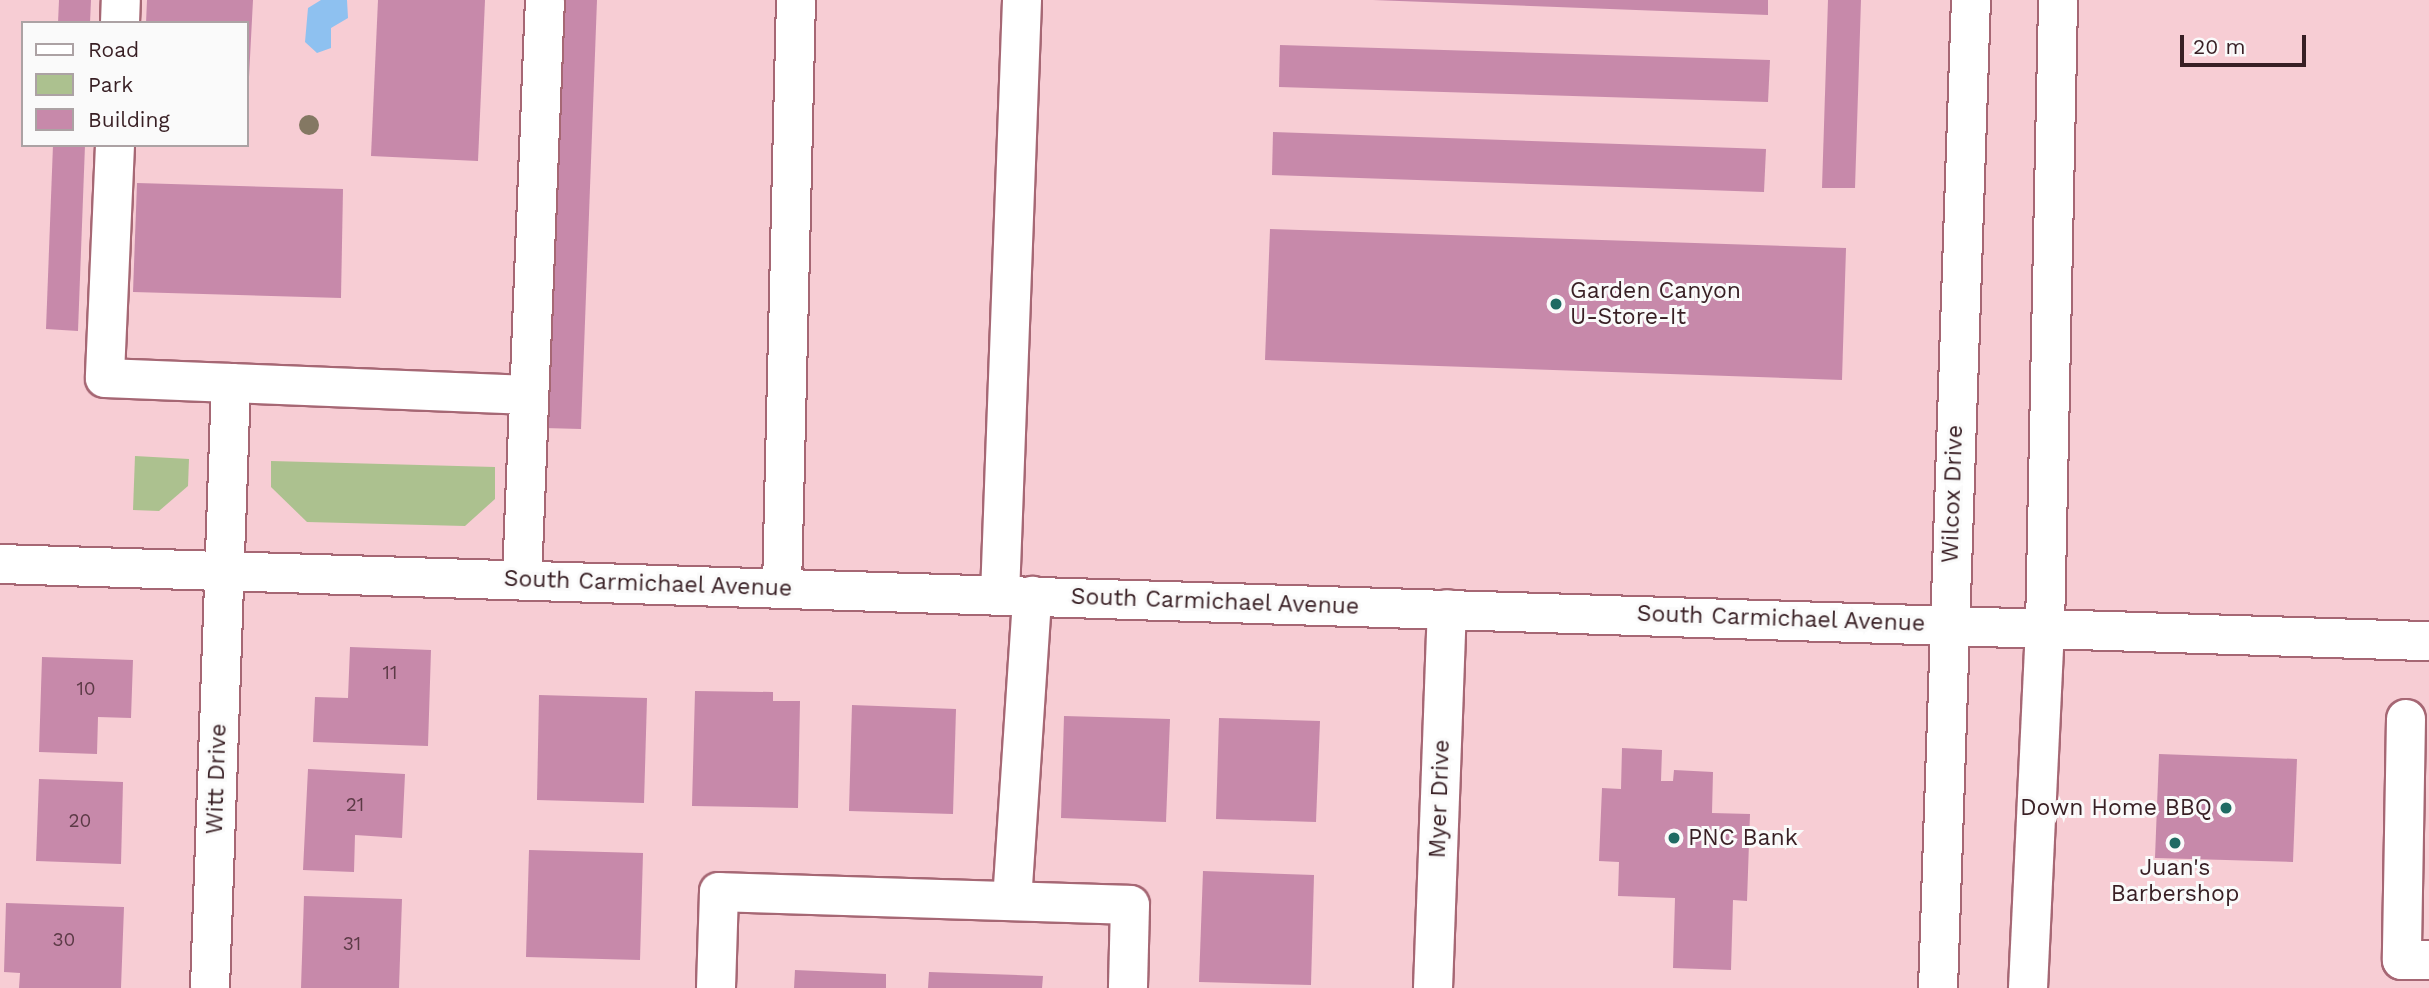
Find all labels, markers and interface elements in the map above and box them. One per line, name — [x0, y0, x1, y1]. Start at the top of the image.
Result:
legend — [21, 21, 248, 147]
scale bar — [2184, 21, 2310, 65]
text: 20 m — [2193, 34, 2245, 59]
text: Road — [88, 37, 139, 62]
text: Park — [88, 72, 133, 97]
text: Building — [88, 107, 170, 132]
place label: Garden Canyon U-Store-It — [1570, 277, 1741, 331]
marker: Garden Canyon U-Store-It — [1548, 296, 1564, 312]
street label: Wilcox Drive — [1937, 424, 1969, 564]
street label: South Carmichael Avenue — [502, 565, 794, 603]
street label: South Carmichael Avenue — [1069, 583, 1361, 621]
street label: South Carmichael Avenue — [1635, 600, 1927, 638]
house number: 11 — [383, 662, 397, 684]
house number: 10 — [76, 678, 96, 700]
street label: Witt Drive — [201, 723, 233, 835]
street label: Myer Drive — [1424, 739, 1456, 859]
house number: 21 — [346, 794, 364, 816]
place label: Down Home BBQ — [2020, 794, 2212, 822]
marker: Down Home BBQ — [2218, 800, 2234, 816]
house number: 20 — [69, 810, 91, 832]
place label: PNC Bank — [1688, 824, 1798, 852]
marker: PNC Bank — [1666, 830, 1682, 846]
marker: Juan's Barbershop — [2167, 835, 2183, 851]
place label: Juan's Barbershop — [2111, 854, 2239, 908]
house number: 30 — [53, 929, 75, 951]
house number: 31 — [343, 933, 361, 955]

